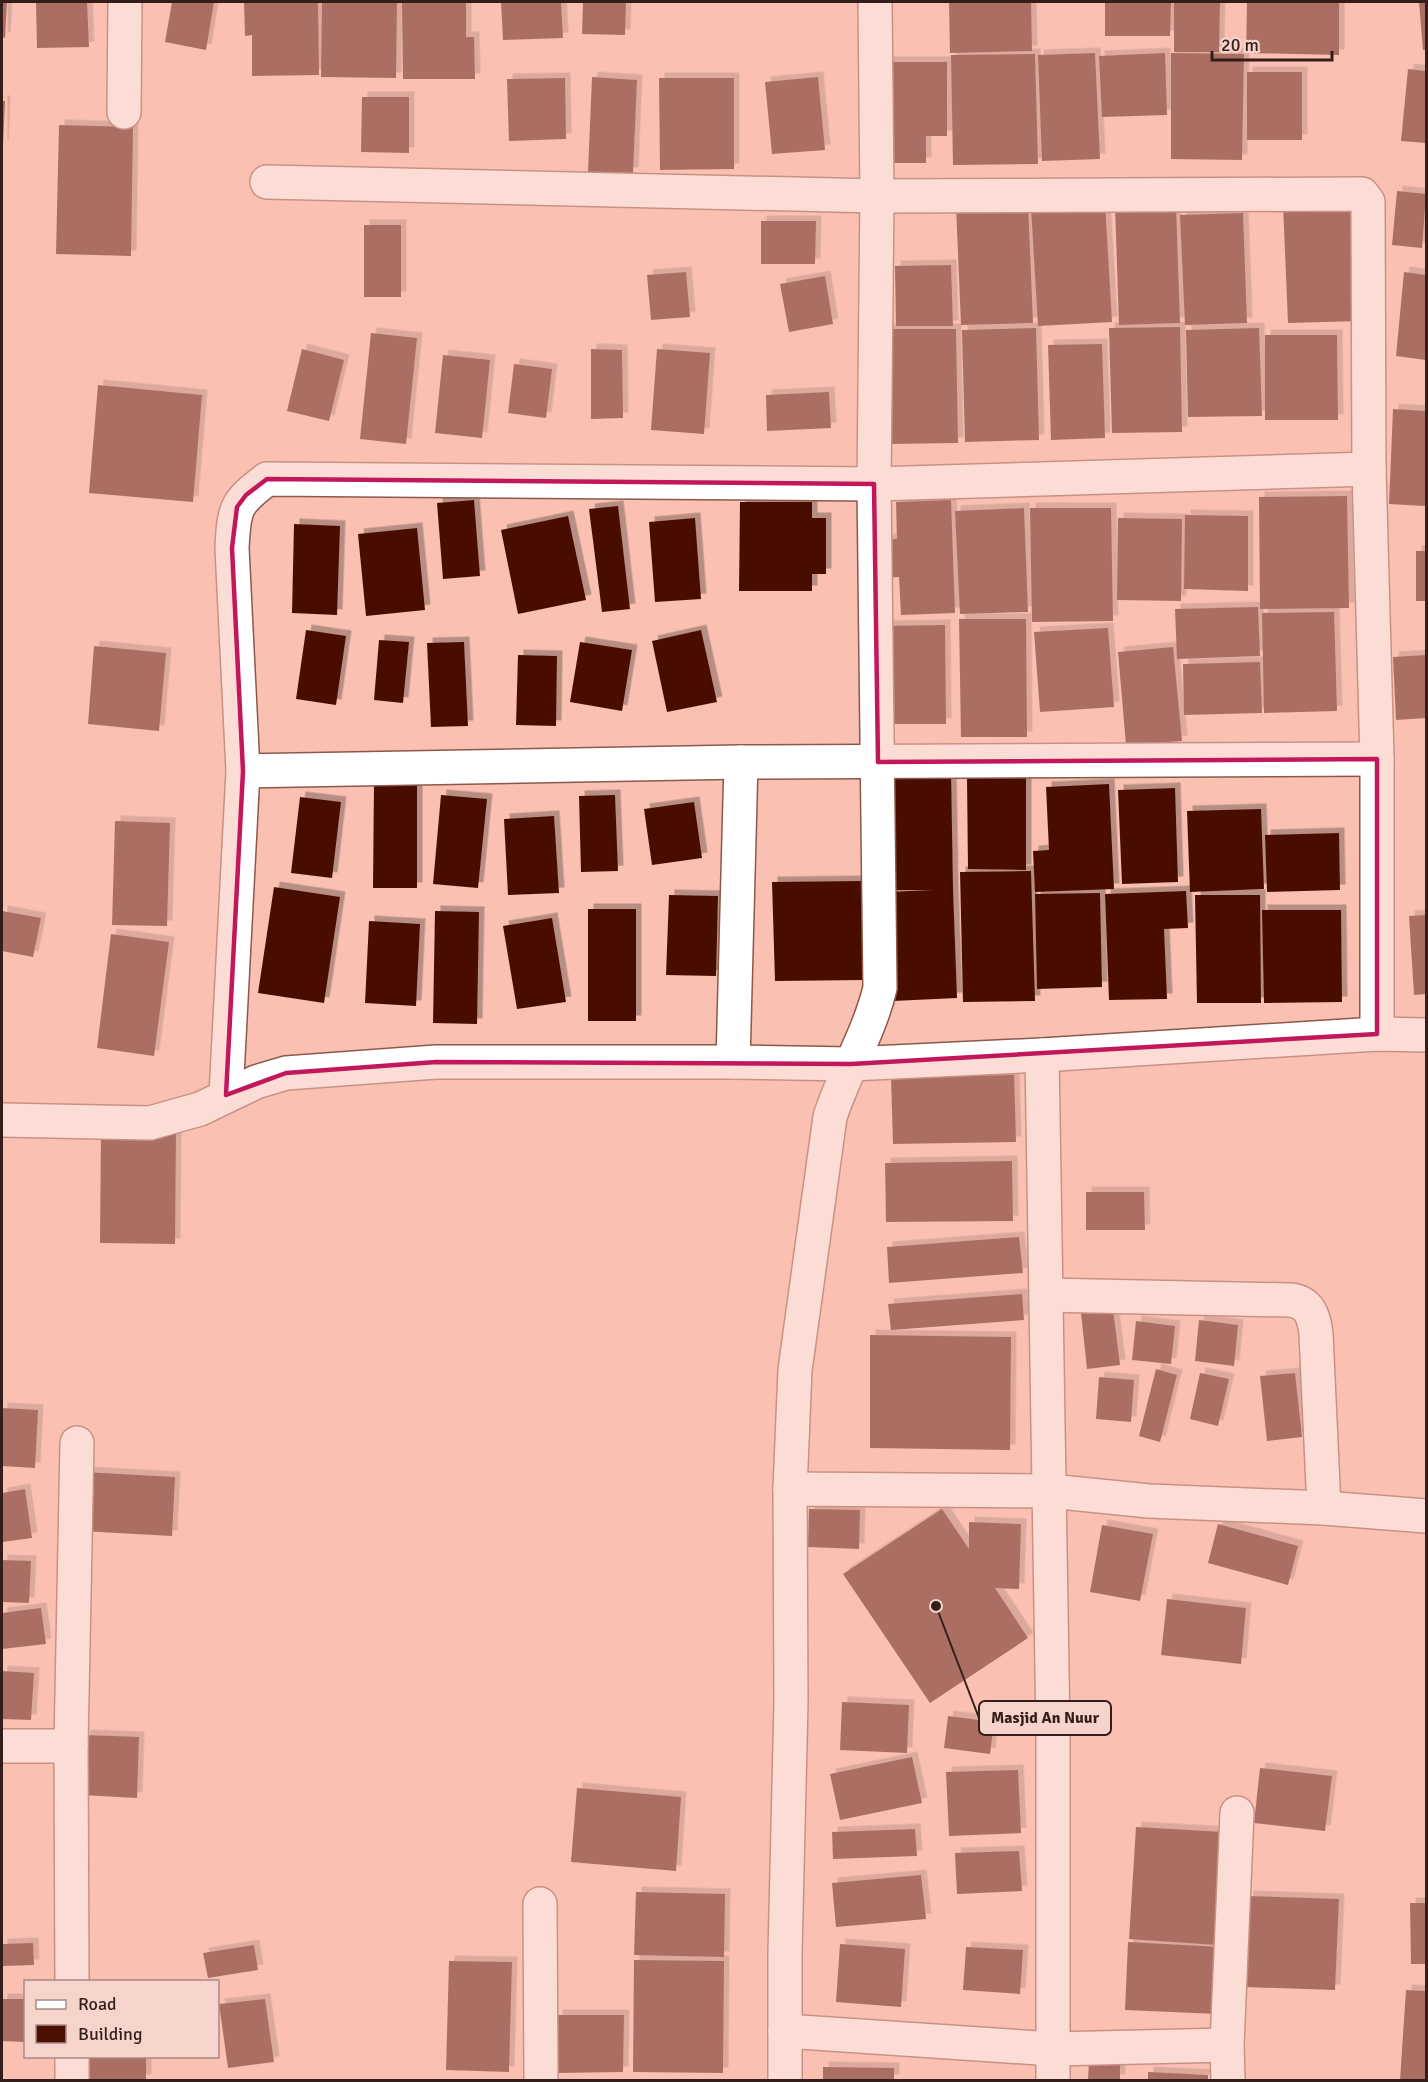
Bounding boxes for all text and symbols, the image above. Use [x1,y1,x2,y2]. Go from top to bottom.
scale bar [1212,24,1332,62]
text: 20 m [1221,34,1259,56]
callout: Masjid An Nuur [979,1701,1111,1735]
text: Masjid An Nuur [991,1708,1100,1728]
legend [24,1980,219,2058]
text: Road [78,1993,117,2015]
text: Building [78,2023,142,2045]

